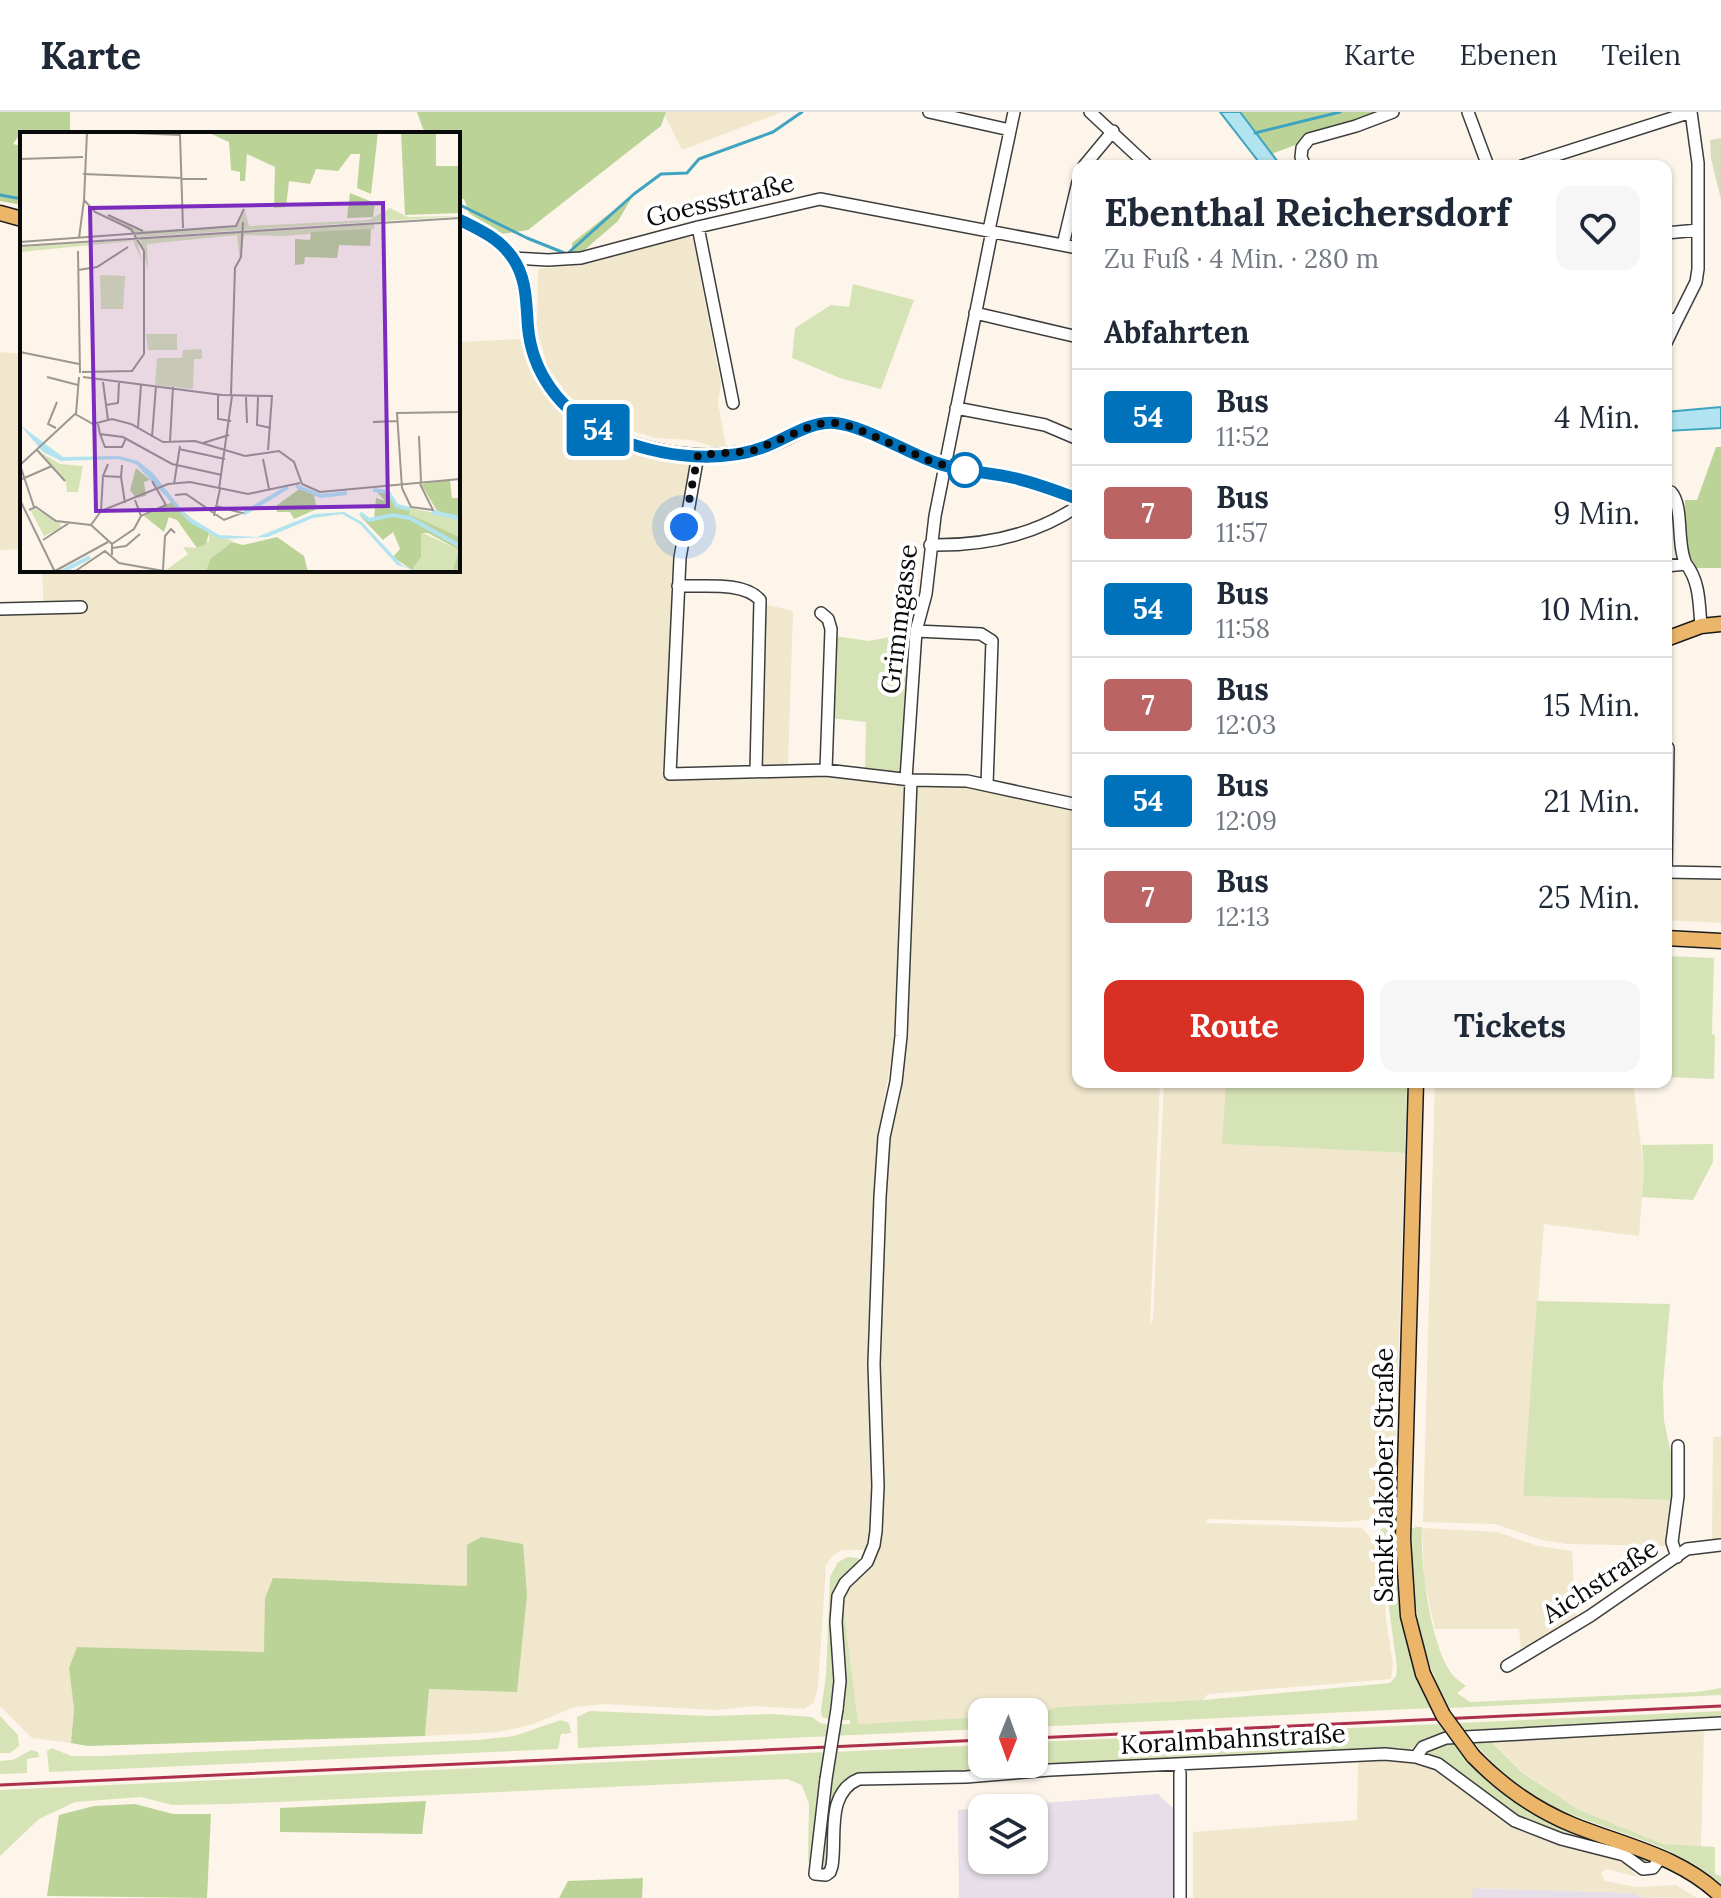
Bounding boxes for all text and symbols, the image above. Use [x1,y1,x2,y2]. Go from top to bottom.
text: Karte [40,31,141,79]
text: Karte [1344,37,1416,73]
text: Ebenen [1460,37,1558,73]
text: Teilen [1602,37,1681,73]
inset map [20,132,460,572]
street label: Goessstraße [642,165,797,234]
button: heart [1556,186,1640,270]
text: Ebenthal Reichersdorf [1104,188,1510,236]
text: Zu Fuß · 4 Min. · 280 m [1104,242,1379,275]
text: Abfahrten [1104,313,1249,351]
text: Bus [1216,382,1269,420]
text: 4 Min. [1554,398,1640,436]
text: 54 [1133,399,1163,435]
line badge: 54 [562,404,634,456]
text: 54 [583,412,613,448]
text: 11:52 [1216,420,1270,453]
unlabelled marker [948,453,982,487]
text: Bus [1216,478,1269,516]
text: 9 Min. [1553,494,1640,532]
text: 7 [1141,495,1155,531]
your location [664,507,704,547]
text: 11:57 [1216,516,1268,549]
street label: Grimmgasse [873,542,924,696]
text: Bus [1216,574,1269,612]
text: 10 Min. [1541,590,1640,628]
text: 54 [1133,591,1163,627]
text: 11:58 [1216,612,1270,645]
text: Bus [1216,670,1269,708]
text: 15 Min. [1543,686,1640,724]
text: 7 [1141,687,1155,723]
text: 12:03 [1216,708,1277,741]
text: Bus [1216,766,1269,804]
text: 21 Min. [1544,782,1640,820]
text: 54 [1133,783,1163,819]
text: 12:09 [1216,804,1277,837]
text: Bus [1216,862,1269,900]
text: 25 Min. [1538,878,1640,916]
text: 7 [1141,879,1155,915]
text: 12:13 [1216,900,1270,933]
button: Route [1104,980,1364,1072]
button: Tickets [1380,980,1640,1072]
street label: Sankt Jakober Straße [1367,1348,1400,1602]
street label: Aichstraße [1535,1531,1664,1631]
north arrow [968,1698,1048,1778]
map controls [968,1698,1048,1874]
street label: Koralmbahnstraße [1119,1716,1347,1761]
button: layers [968,1794,1048,1874]

